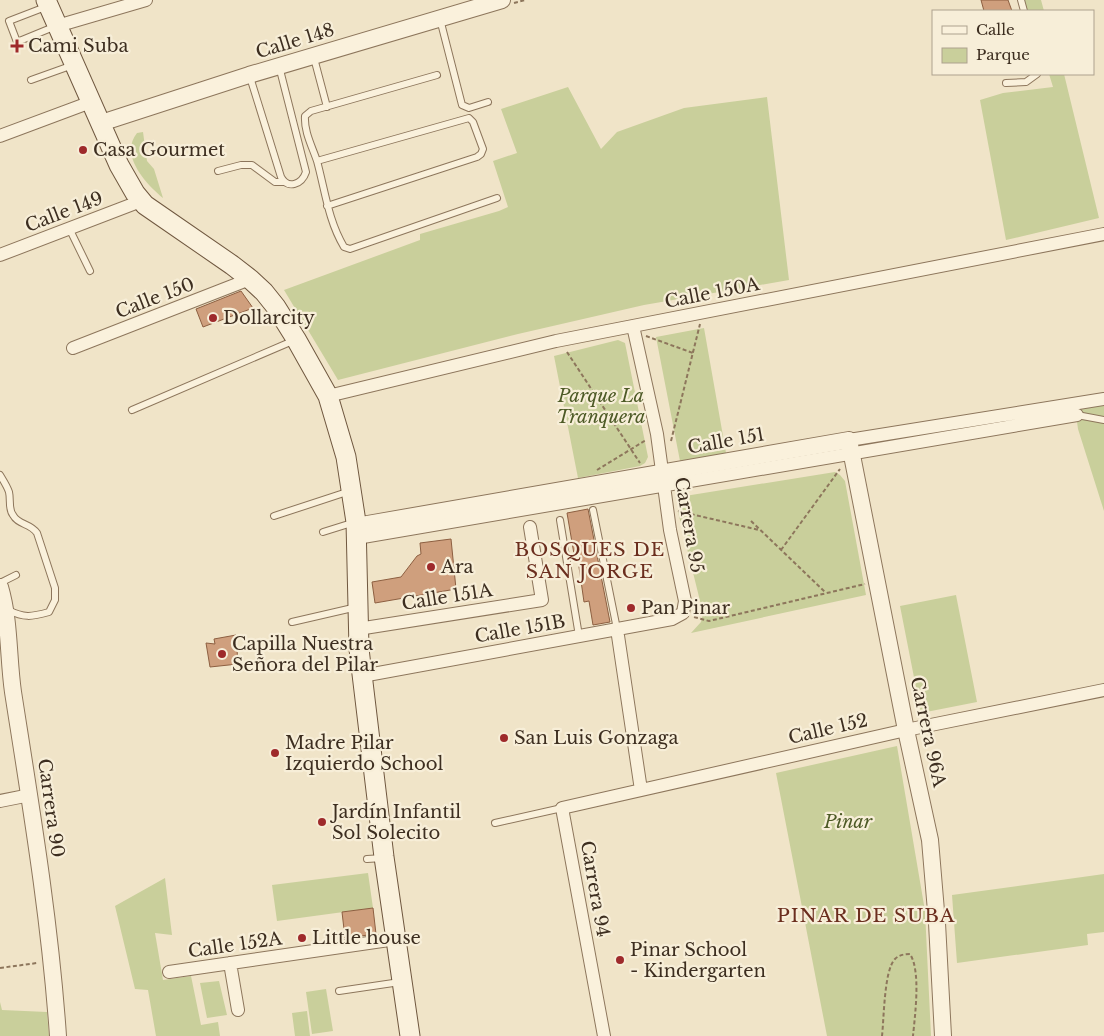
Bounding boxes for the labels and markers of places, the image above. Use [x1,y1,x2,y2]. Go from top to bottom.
place label: Cami Suba [28,35,128,57]
marker: Cami Suba [10,39,24,53]
place label: Casa Gourmet [93,139,225,161]
marker: Casa Gourmet [77,144,89,156]
place label: Dollarcity [223,307,315,329]
marker: Dollarcity [207,312,219,324]
place label: Ara [440,556,473,578]
marker: Ara [425,561,437,573]
place label: Pan Pinar [641,597,731,619]
marker: Pan Pinar [625,602,637,614]
place label: Capilla Nuestra Señora del Pilar [232,633,378,676]
marker: Capilla Nuestra Señora del Pilar [216,648,228,660]
place label: San Luis Gonzaga [514,727,678,749]
place label: Madre Pilar Izquierdo School [285,732,443,775]
marker: San Luis Gonzaga [498,732,510,744]
marker: Madre Pilar Izquierdo School [269,747,281,759]
place label: Jardín Infantil Sol Solecito [330,801,461,844]
marker: Jardín Infantil Sol Solecito [316,816,328,828]
place label: Little house [312,927,421,949]
marker: Little house [296,932,308,944]
place label: Pinar School - Kindergarten [630,939,766,982]
marker: Pinar School - Kindergarten [614,954,626,966]

